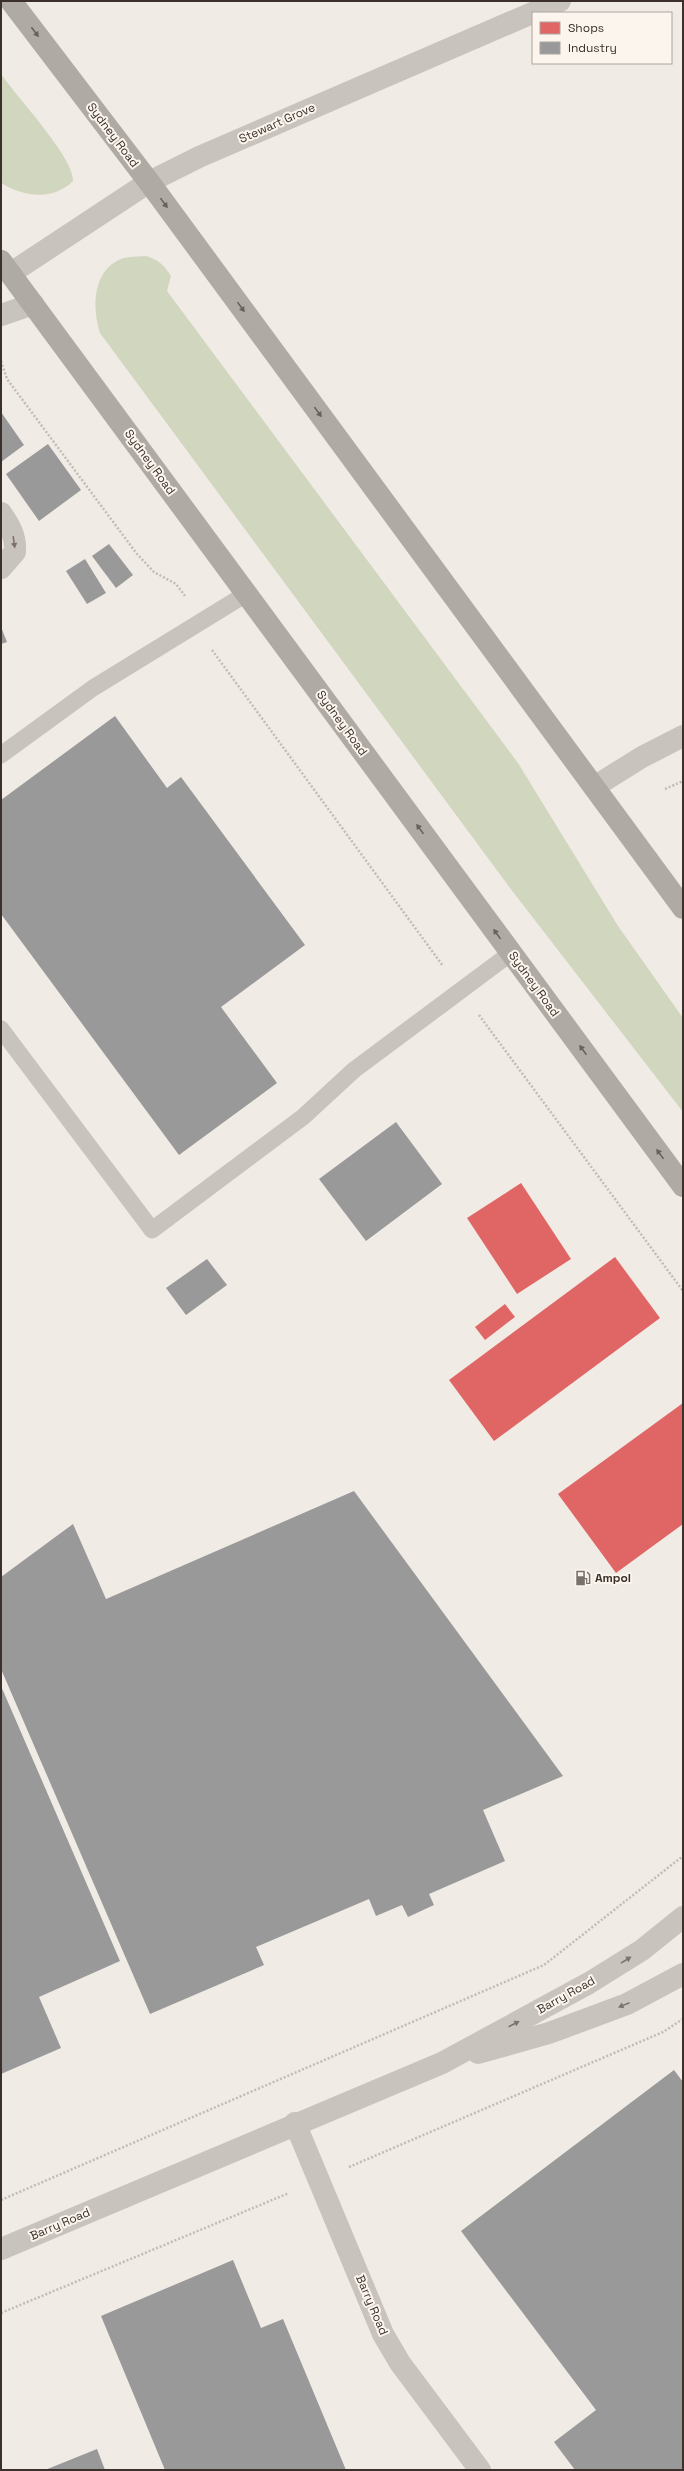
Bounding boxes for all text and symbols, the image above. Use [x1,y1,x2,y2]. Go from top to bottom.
legend [532,12,672,64]
text: Shops [568,20,604,36]
one-way arrow [31,27,39,37]
text: Industry [568,40,617,56]
street label: Stewart Grove [236,99,318,147]
street label: Sydney Road [84,100,142,170]
one-way arrow [160,197,168,208]
one-way arrow [237,302,245,313]
one-way arrow [314,407,322,417]
street label: Sydney Road [121,426,179,498]
one-way arrow [11,535,17,548]
street label: Sydney Road [313,687,371,759]
one-way arrow [416,824,424,835]
one-way arrow [493,928,501,939]
street label: Sydney Road [505,948,563,1020]
one-way arrow [578,1044,587,1055]
one-way arrow [656,1149,664,1160]
fuel station icon: Ampol [574,1569,592,1587]
place label: Ampol [595,1570,631,1586]
one-way arrow [621,1956,632,1963]
street label: Barry Road [534,1973,598,2017]
one-way arrow [617,2003,629,2009]
one-way arrow [508,2021,519,2028]
street label: Barry Road [28,2204,92,2244]
street label: Barry Road [352,2273,392,2337]

